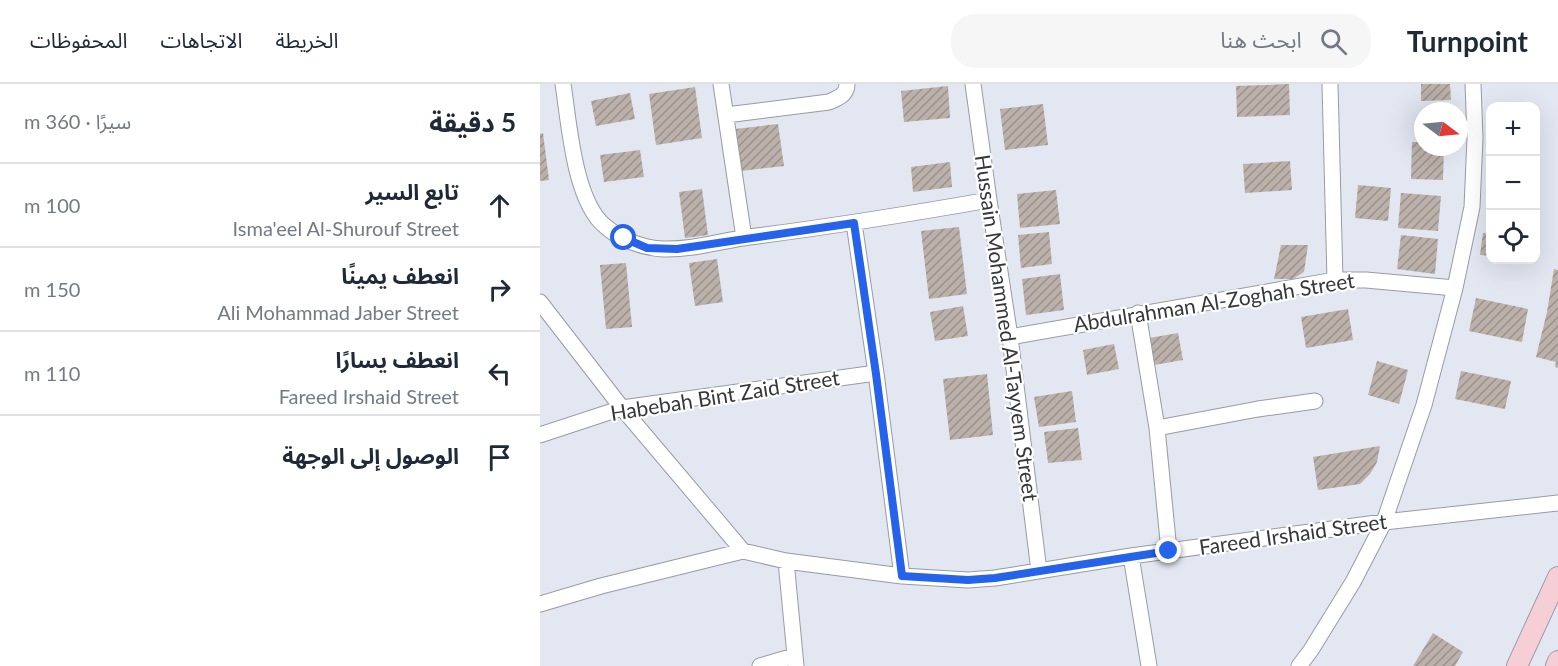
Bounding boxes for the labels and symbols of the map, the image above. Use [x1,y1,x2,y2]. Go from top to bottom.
north arrow [1414,102,1468,156]
street label: Hussain Mohammed Al-Tayyem Street [971,153,1044,503]
route start [610,224,636,250]
street label: Abdulrahman Al-Zoghah Street [1071,267,1357,336]
street label: Habebah Bint Zaid Street [608,364,842,425]
street label: Fareed Irshaid Street [1197,508,1389,559]
route end [1155,537,1181,563]

